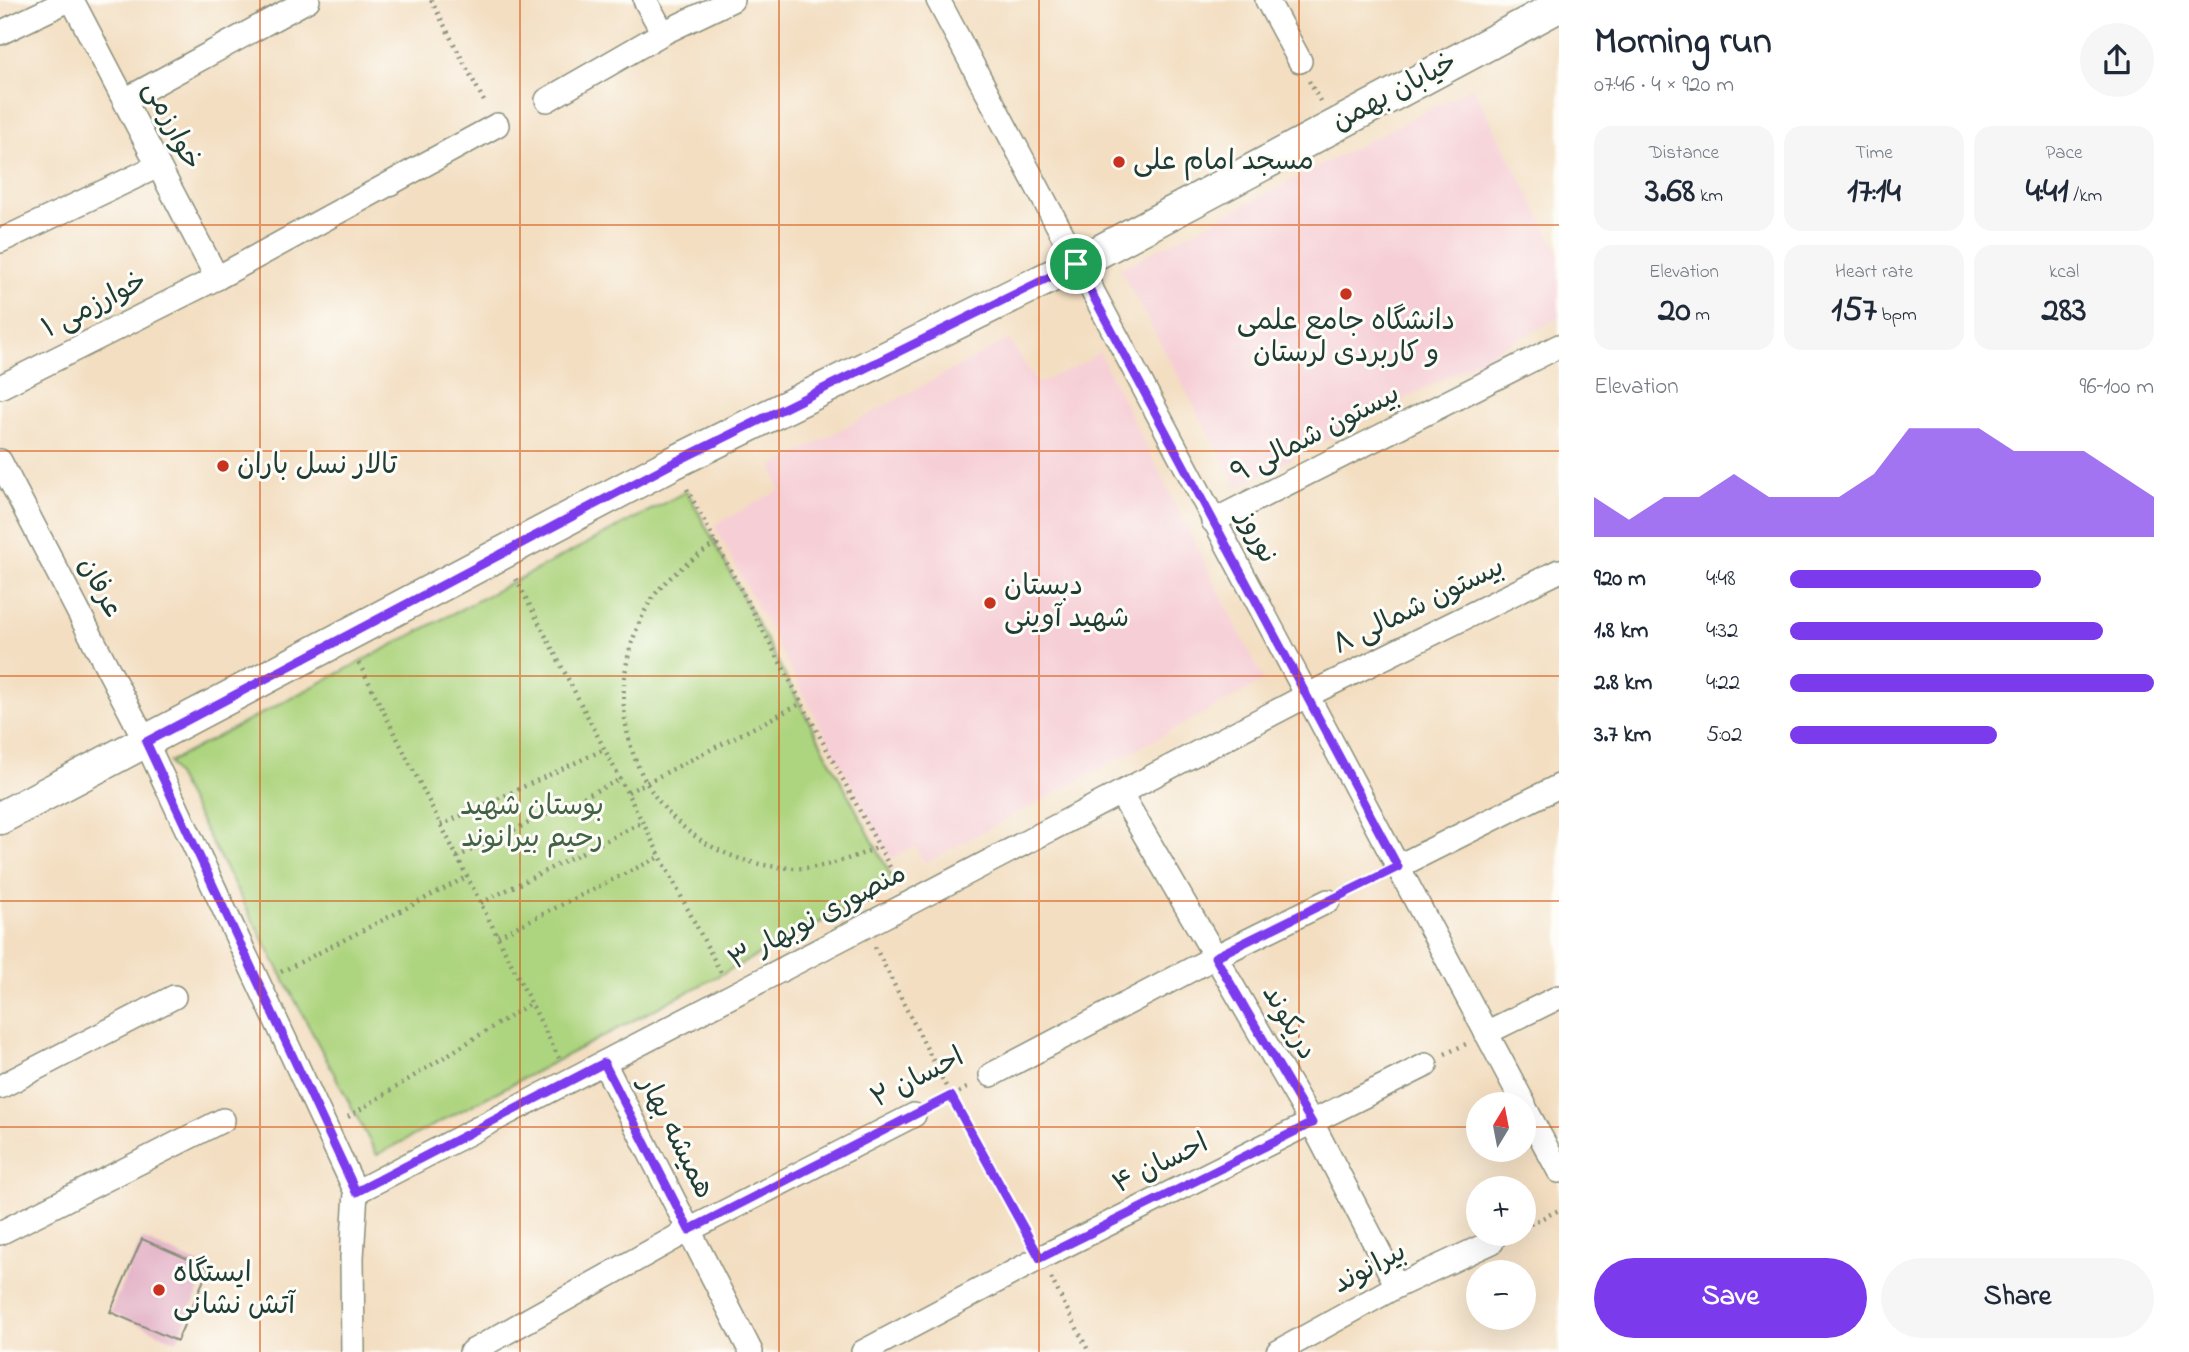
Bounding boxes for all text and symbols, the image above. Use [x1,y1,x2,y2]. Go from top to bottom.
text: Morning run [1594,15,1772,71]
button: share [2080,23,2154,97]
street label: خیابان بهمن [1325,43,1465,143]
text: 07:46 · 4 × 920 m [1594,69,1734,102]
street label: خوارزمی [131,74,211,178]
text: Distance [1649,140,1719,167]
text: Time [1855,140,1893,167]
text: Pace [2045,140,2083,167]
place label: مسجد امام علی [1133,142,1314,183]
marker: مسجد امام علی [1111,154,1127,170]
text: 3.68 [1645,167,1695,218]
text: 17:14 [1847,167,1901,218]
text: 4:41 [2026,167,2069,218]
text: km [1695,183,1723,210]
text: /km [2069,183,2102,210]
pin [1046,234,1106,294]
icon: arrive [1057,245,1095,283]
text: Elevation [1649,259,1719,286]
text: Heart rate [1835,259,1913,286]
text: kcal [2049,259,2079,286]
street label: خوارزمی ۱ [35,262,155,350]
marker: دانشگاه جامع علمی و کاربردی لرستان [1338,286,1354,302]
text: 20 [1658,286,1691,337]
text: 157 [1831,286,1877,337]
text: 283 [2042,286,2086,337]
place label: دانشگاه جامع علمی و کاربردی لرستان [1237,302,1455,375]
text: m [1691,302,1710,329]
text: bpm [1877,302,1917,329]
text: Elevation [1594,371,1679,404]
text: 96–100 m [2080,371,2154,404]
street label: بیستون شمالی ۹ [1224,375,1408,495]
place label: تالار نسل باران [237,446,398,487]
marker: تالار نسل باران [215,458,231,474]
street label: نوروز [1224,502,1287,573]
street label: بیستون شمالی ۸ [1326,548,1512,666]
street label: عرفان [66,550,132,626]
text: 920 m [1594,563,1646,596]
text: 4:48 [1706,563,1736,596]
place label: دبستان شهید آوینی [1004,567,1129,640]
marker: دبستان شهید آوینی [982,595,998,611]
text: 1.8 km [1594,615,1648,648]
text: 4:32 [1706,615,1738,648]
text: 2.8 km [1594,667,1652,700]
text: 4:22 [1706,667,1740,700]
text: 3.7 km [1594,719,1651,752]
text: 5:02 [1706,719,1742,752]
park label: بوستان شهید رحیم بیرانوند [460,787,604,860]
street label: منصوری نوبهار ۳ [722,854,914,982]
street label: دریکوند [1250,978,1326,1068]
street label: احسان ۲ [864,1038,972,1120]
street label: همیشه بهار [626,1068,723,1206]
north arrow [1466,1092,1536,1162]
map controls [1466,1092,1536,1330]
street label: احسان ۴ [1106,1124,1216,1206]
button: + [1466,1176,1536,1246]
street label: بیرانوند [1326,1232,1414,1306]
place label: ایستگاه آتش نشانی [173,1254,296,1327]
button: Save [1594,1258,1867,1338]
button: Share [1881,1258,2154,1338]
button: − [1466,1260,1536,1330]
marker: ایستگاه آتش نشانی [151,1282,167,1298]

